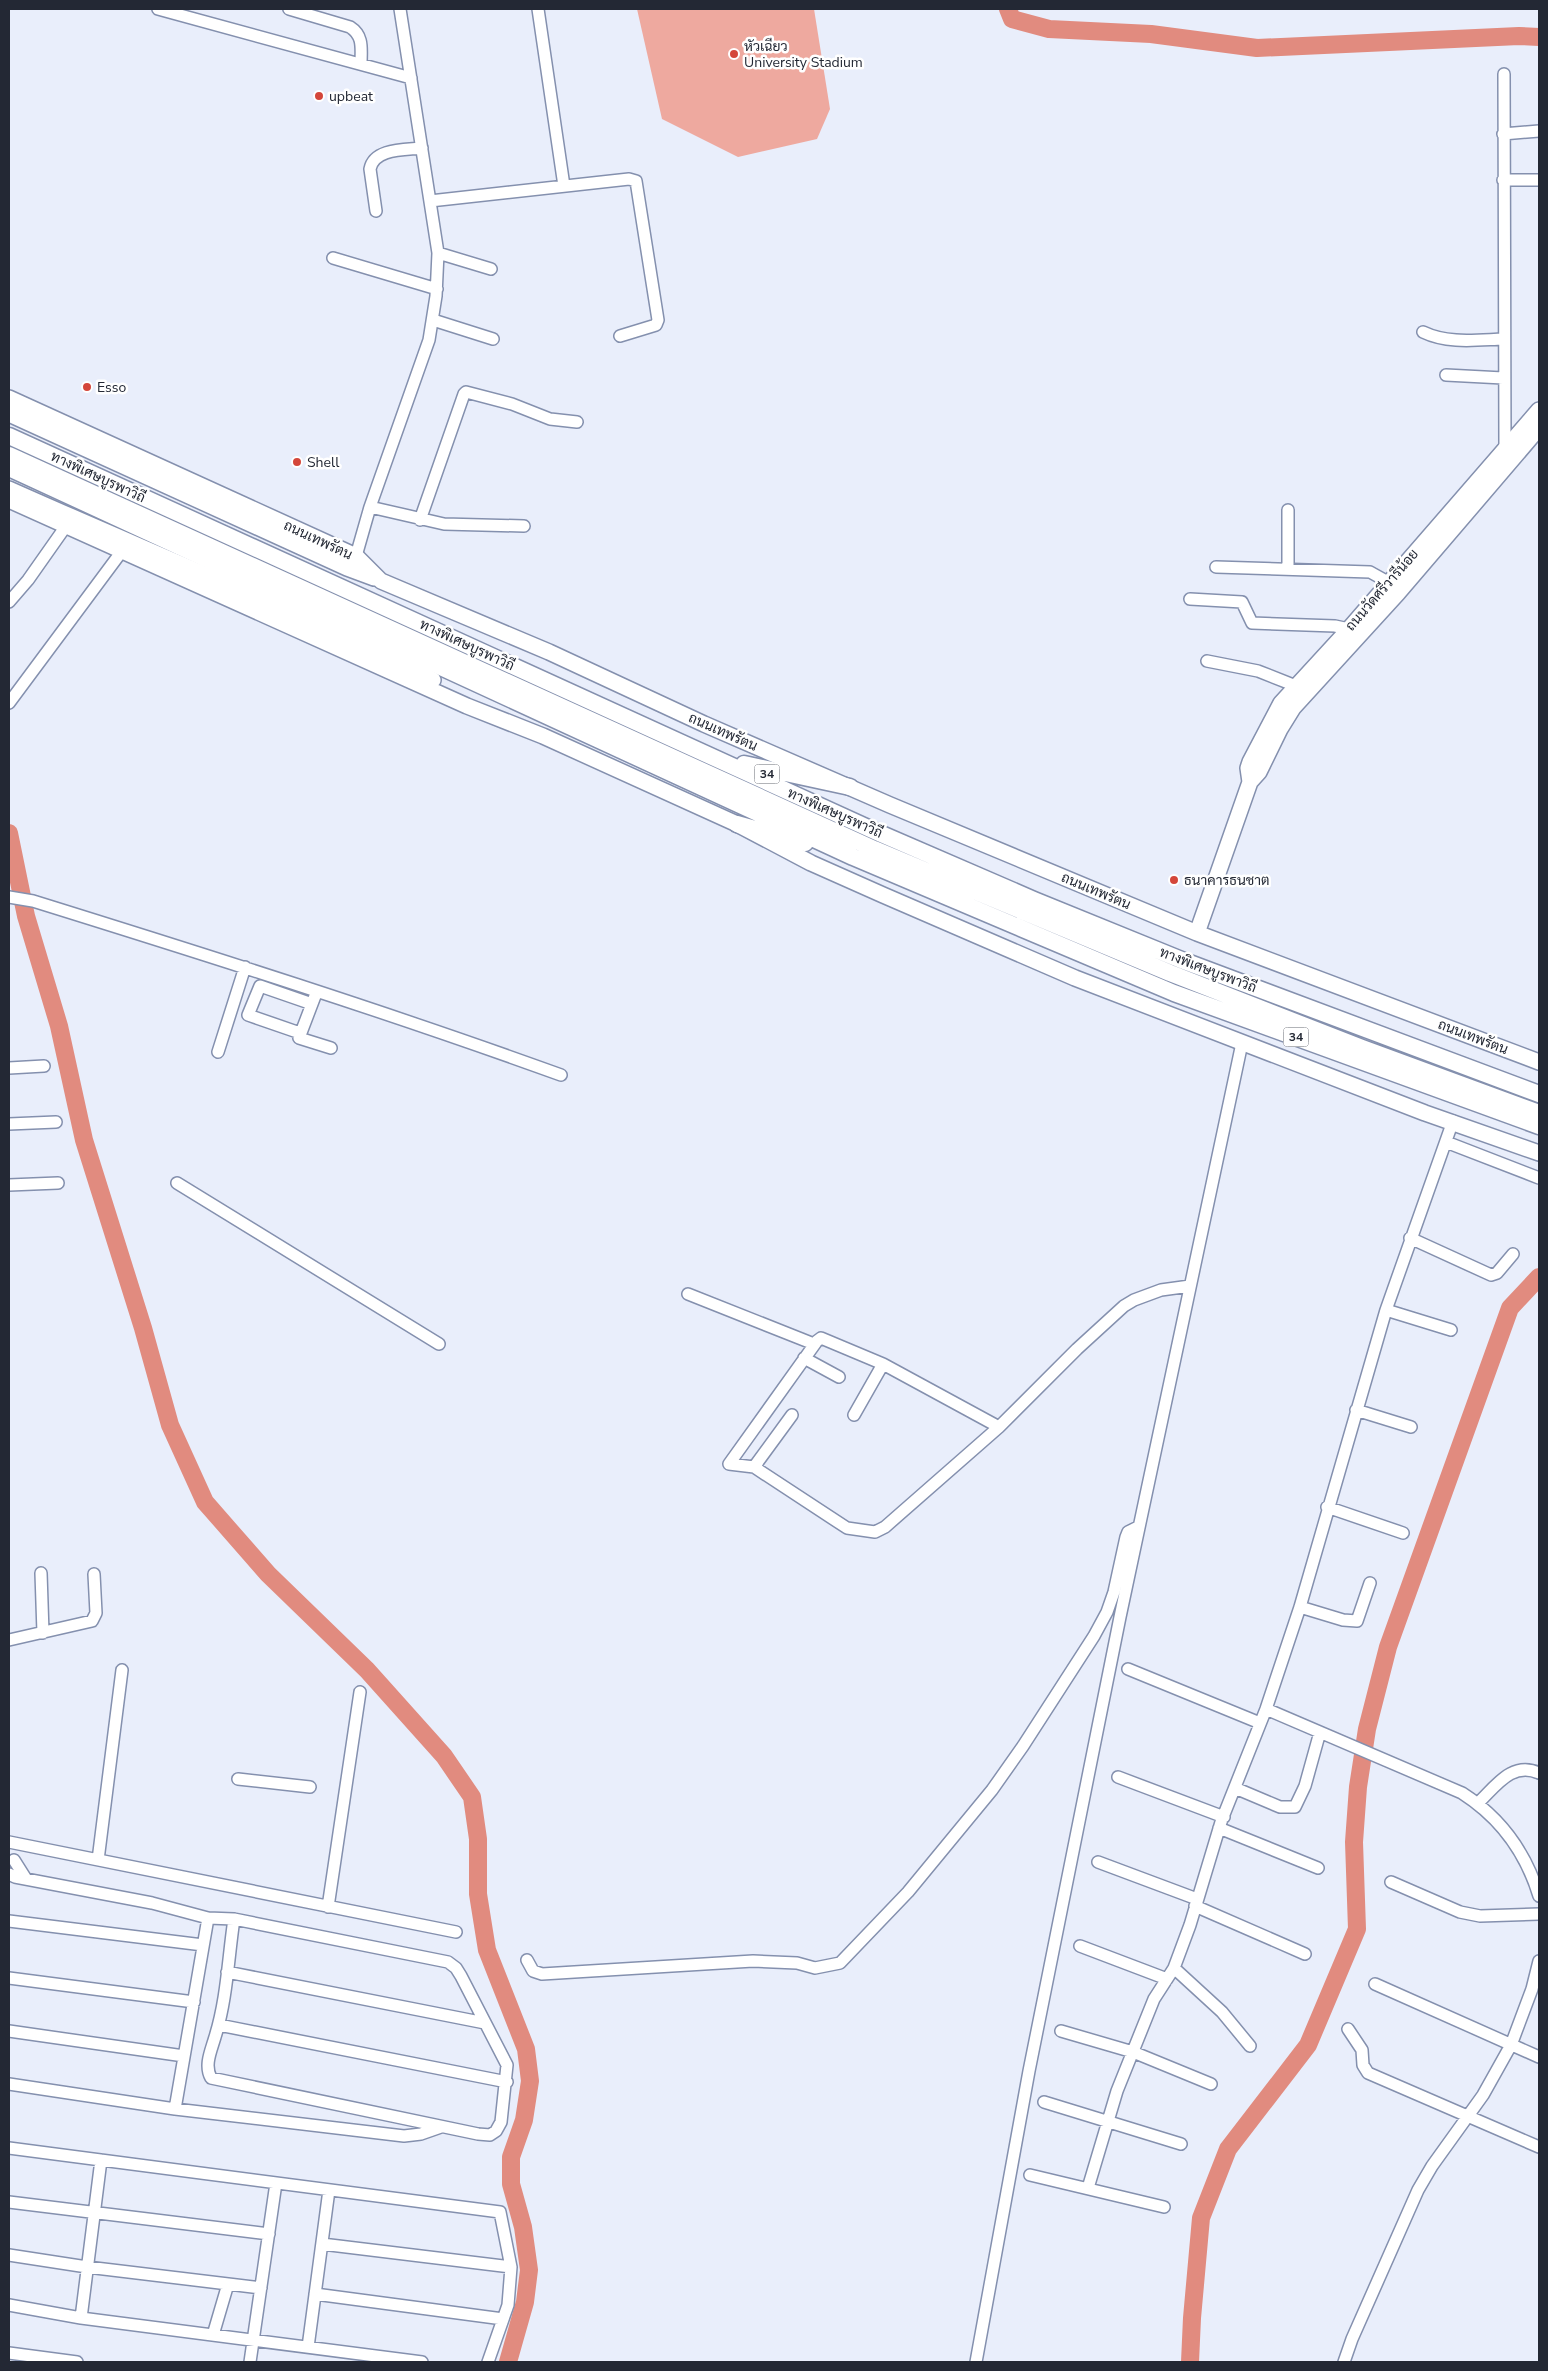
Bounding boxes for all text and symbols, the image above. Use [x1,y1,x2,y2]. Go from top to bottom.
place label: หัวเฉียว University Stadium [744,37,863,72]
marker: หัวเฉียว University Stadium [728,48,740,60]
place label: upbeat [329,87,373,106]
marker: upbeat [313,90,325,102]
place label: Esso [97,378,127,397]
marker: Esso [81,381,93,393]
street label: ทางพิเศษบูรพาวิถี [47,447,149,507]
place label: Shell [307,453,340,472]
marker: Shell [291,456,303,468]
street label: ถนนเทพรัตน [281,516,356,564]
street label: ถนนวัดศรีวารีน้อย [1341,545,1423,635]
street label: ทางพิเศษบูรพาวิถี [416,615,518,675]
street label: ถนนเทพรัตน [685,708,761,756]
road number: 34 [754,764,780,784]
street label: ทางพิเศษบูรพาวิถี [784,783,886,843]
street label: ถนนเทพรัตน [1058,868,1134,914]
place label: ธนาคารธนชาต [1184,871,1270,890]
marker: ธนาคารธนชาต [1168,874,1180,886]
street label: ทางพิเศษบูรพาวิถี [1157,943,1259,997]
street label: ถนนเทพรัตน [1435,1015,1511,1059]
road number: 34 [1284,1028,1308,1046]

